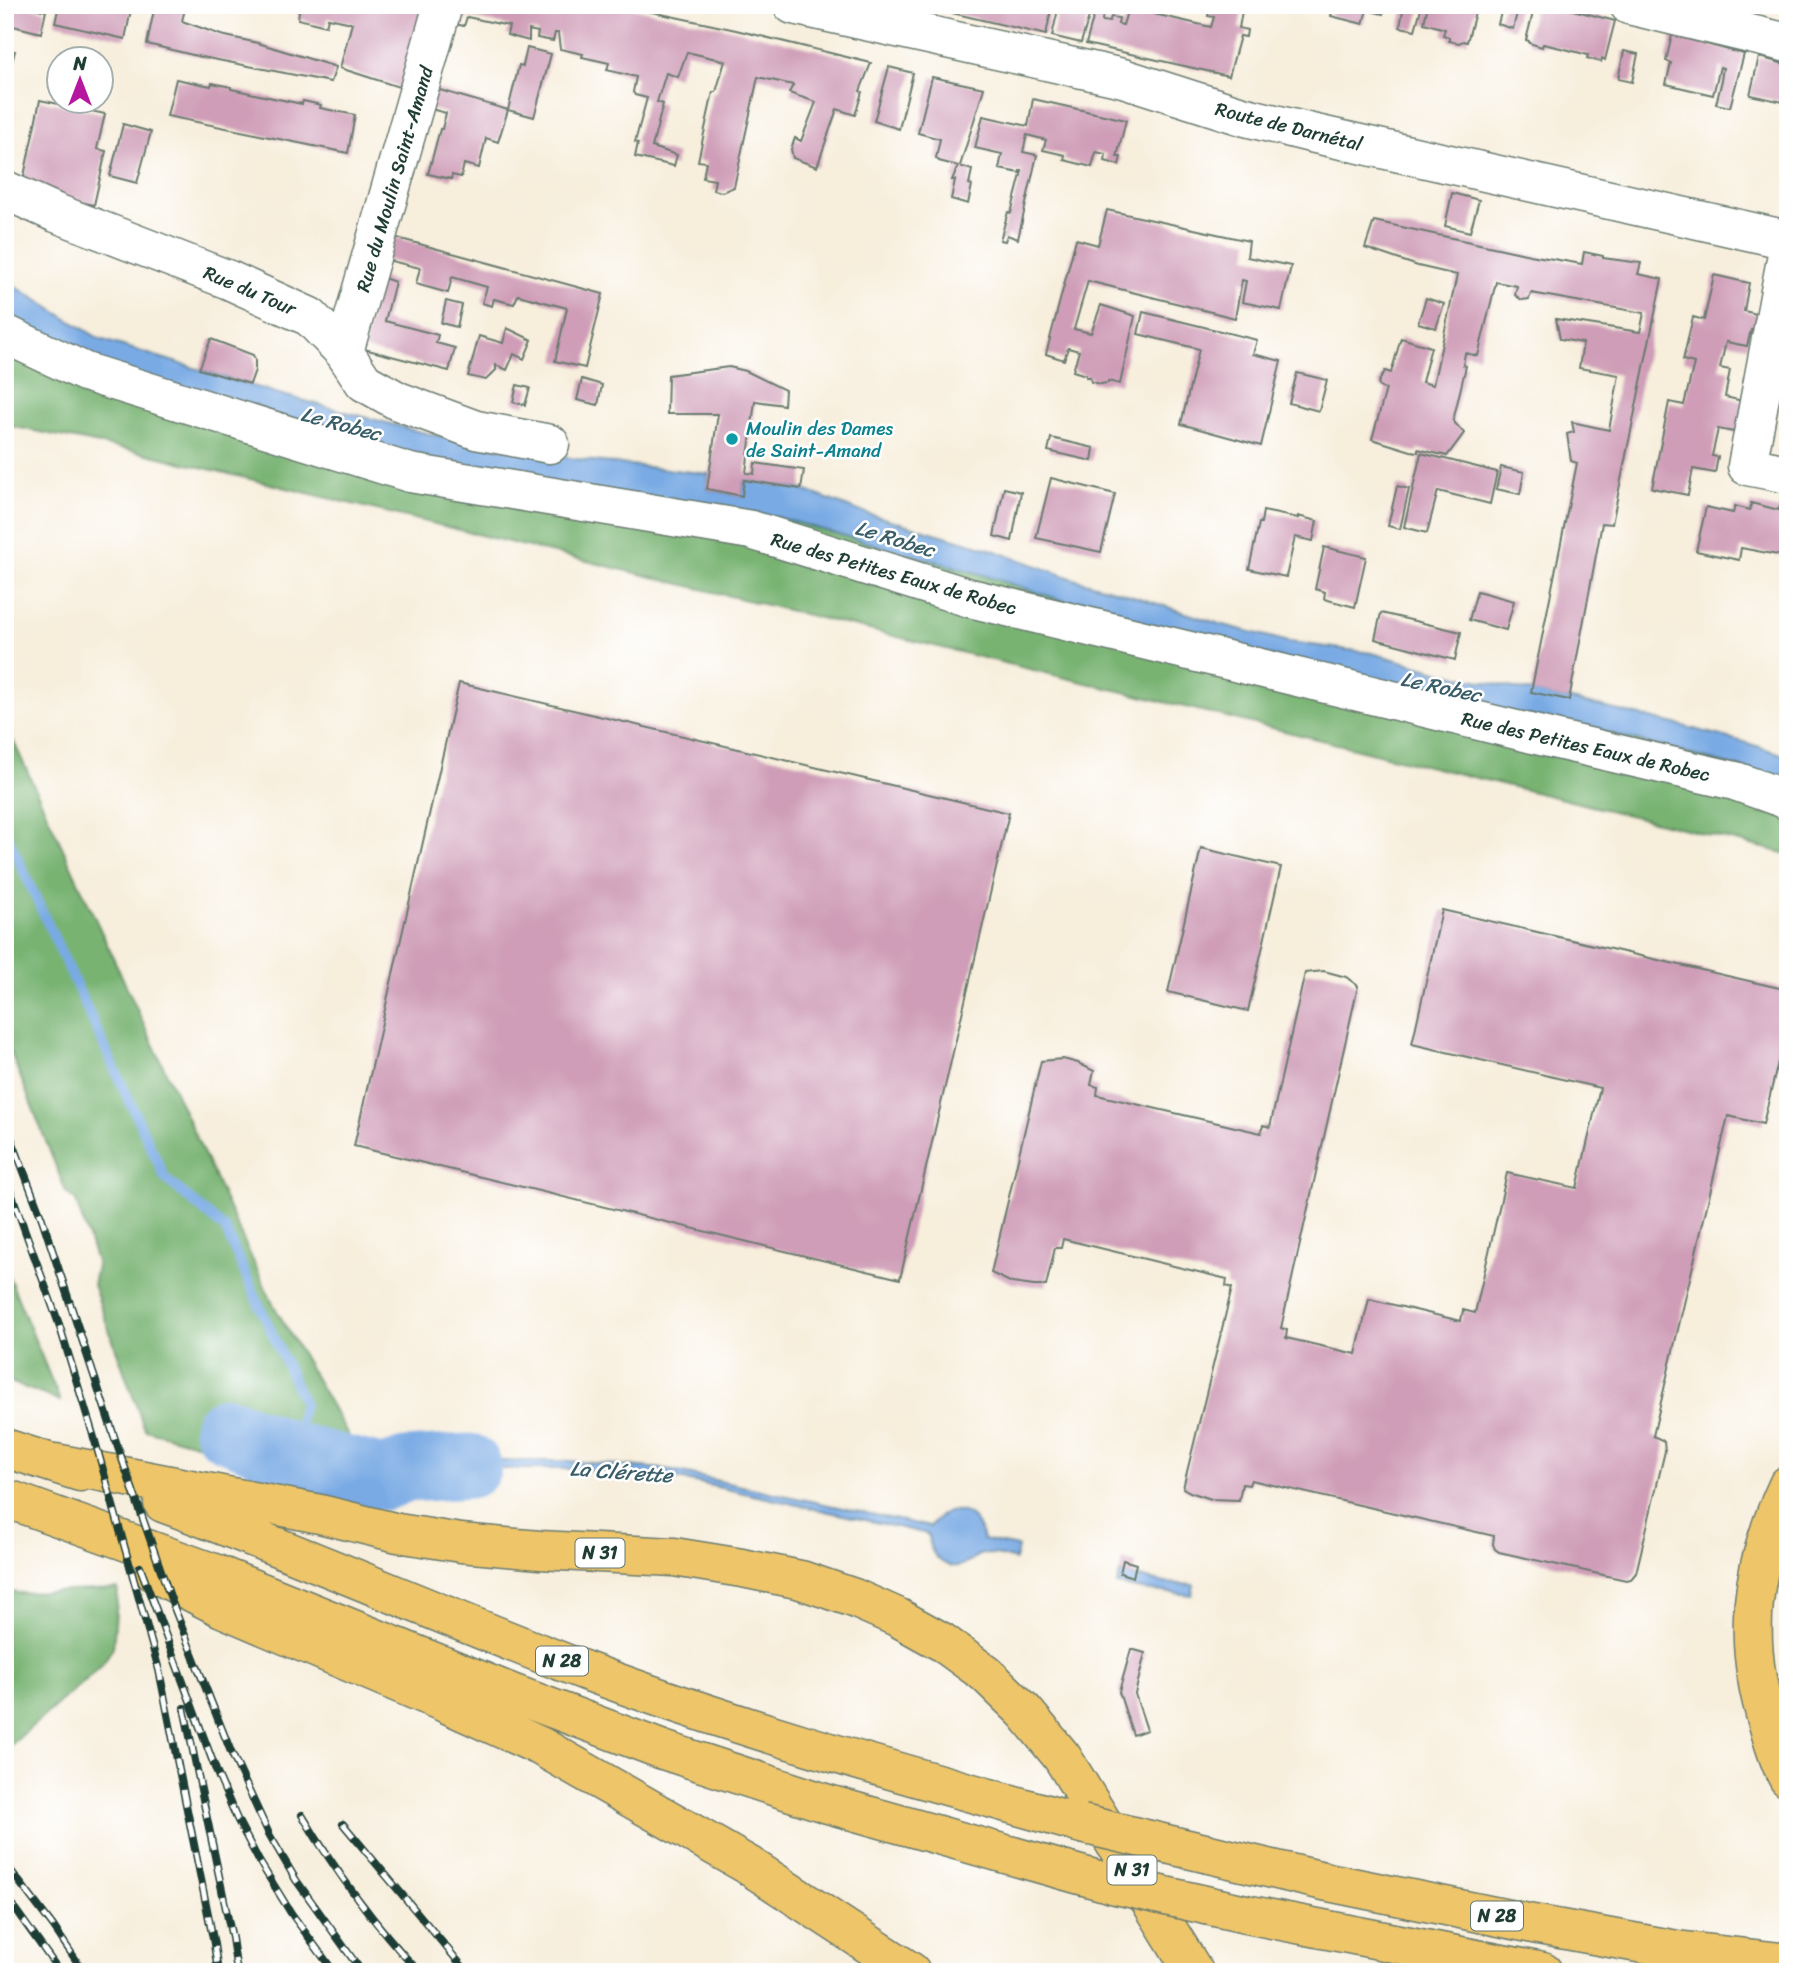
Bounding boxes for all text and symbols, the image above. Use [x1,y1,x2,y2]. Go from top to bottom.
north arrow [46,46,116,116]
text: N [72,47,87,80]
street label: Rue du Moulin Saint-Amand [346,61,443,296]
street label: Route de Darnétal [1212,92,1366,161]
street label: Rue du Tour [198,256,302,325]
water label: Le Robec [297,395,387,453]
place label: Moulin des Dames de Saint-Amand [746,412,893,467]
marker: Moulin des Dames de Saint-Amand [724,431,740,447]
water label: Le Robec [850,509,941,570]
street label: Rue des Petites Eaux de Robec [767,523,1021,625]
water label: Le Robec [1397,660,1486,714]
street label: Rue des Petites Eaux de Robec [1458,702,1714,791]
water label: La Clérette [569,1449,675,1495]
road number: N 31 [576,1538,624,1568]
road number: N 28 [536,1646,588,1676]
road number: N 31 [1108,1856,1156,1884]
road number: N 28 [1471,1902,1523,1930]

